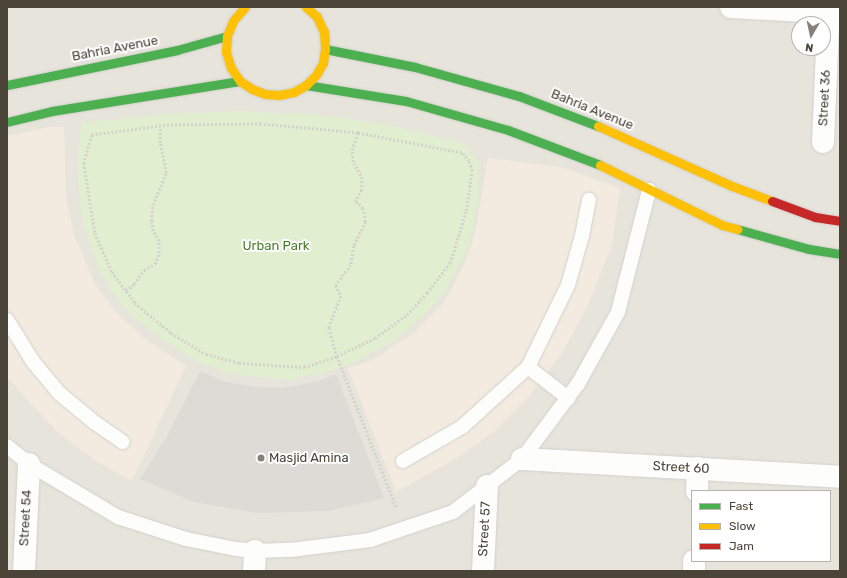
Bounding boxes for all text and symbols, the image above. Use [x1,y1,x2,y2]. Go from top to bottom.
north arrow [791,16,831,56]
street label: Bahria Avenue [70,33,160,65]
text: N [804,40,814,54]
street label: Street 36 [816,69,834,127]
street label: Bahria Avenue [548,86,636,134]
park label: Urban Park [242,238,310,254]
place label: Masjid Amina [269,450,349,466]
marker: Masjid Amina [256,453,266,463]
street label: Street 60 [652,459,710,477]
street label: Street 54 [17,489,35,547]
legend [691,490,831,562]
text: Fast [729,499,753,513]
street label: Street 57 [476,501,494,557]
text: Slow [729,519,756,533]
text: Jam [729,539,754,553]

